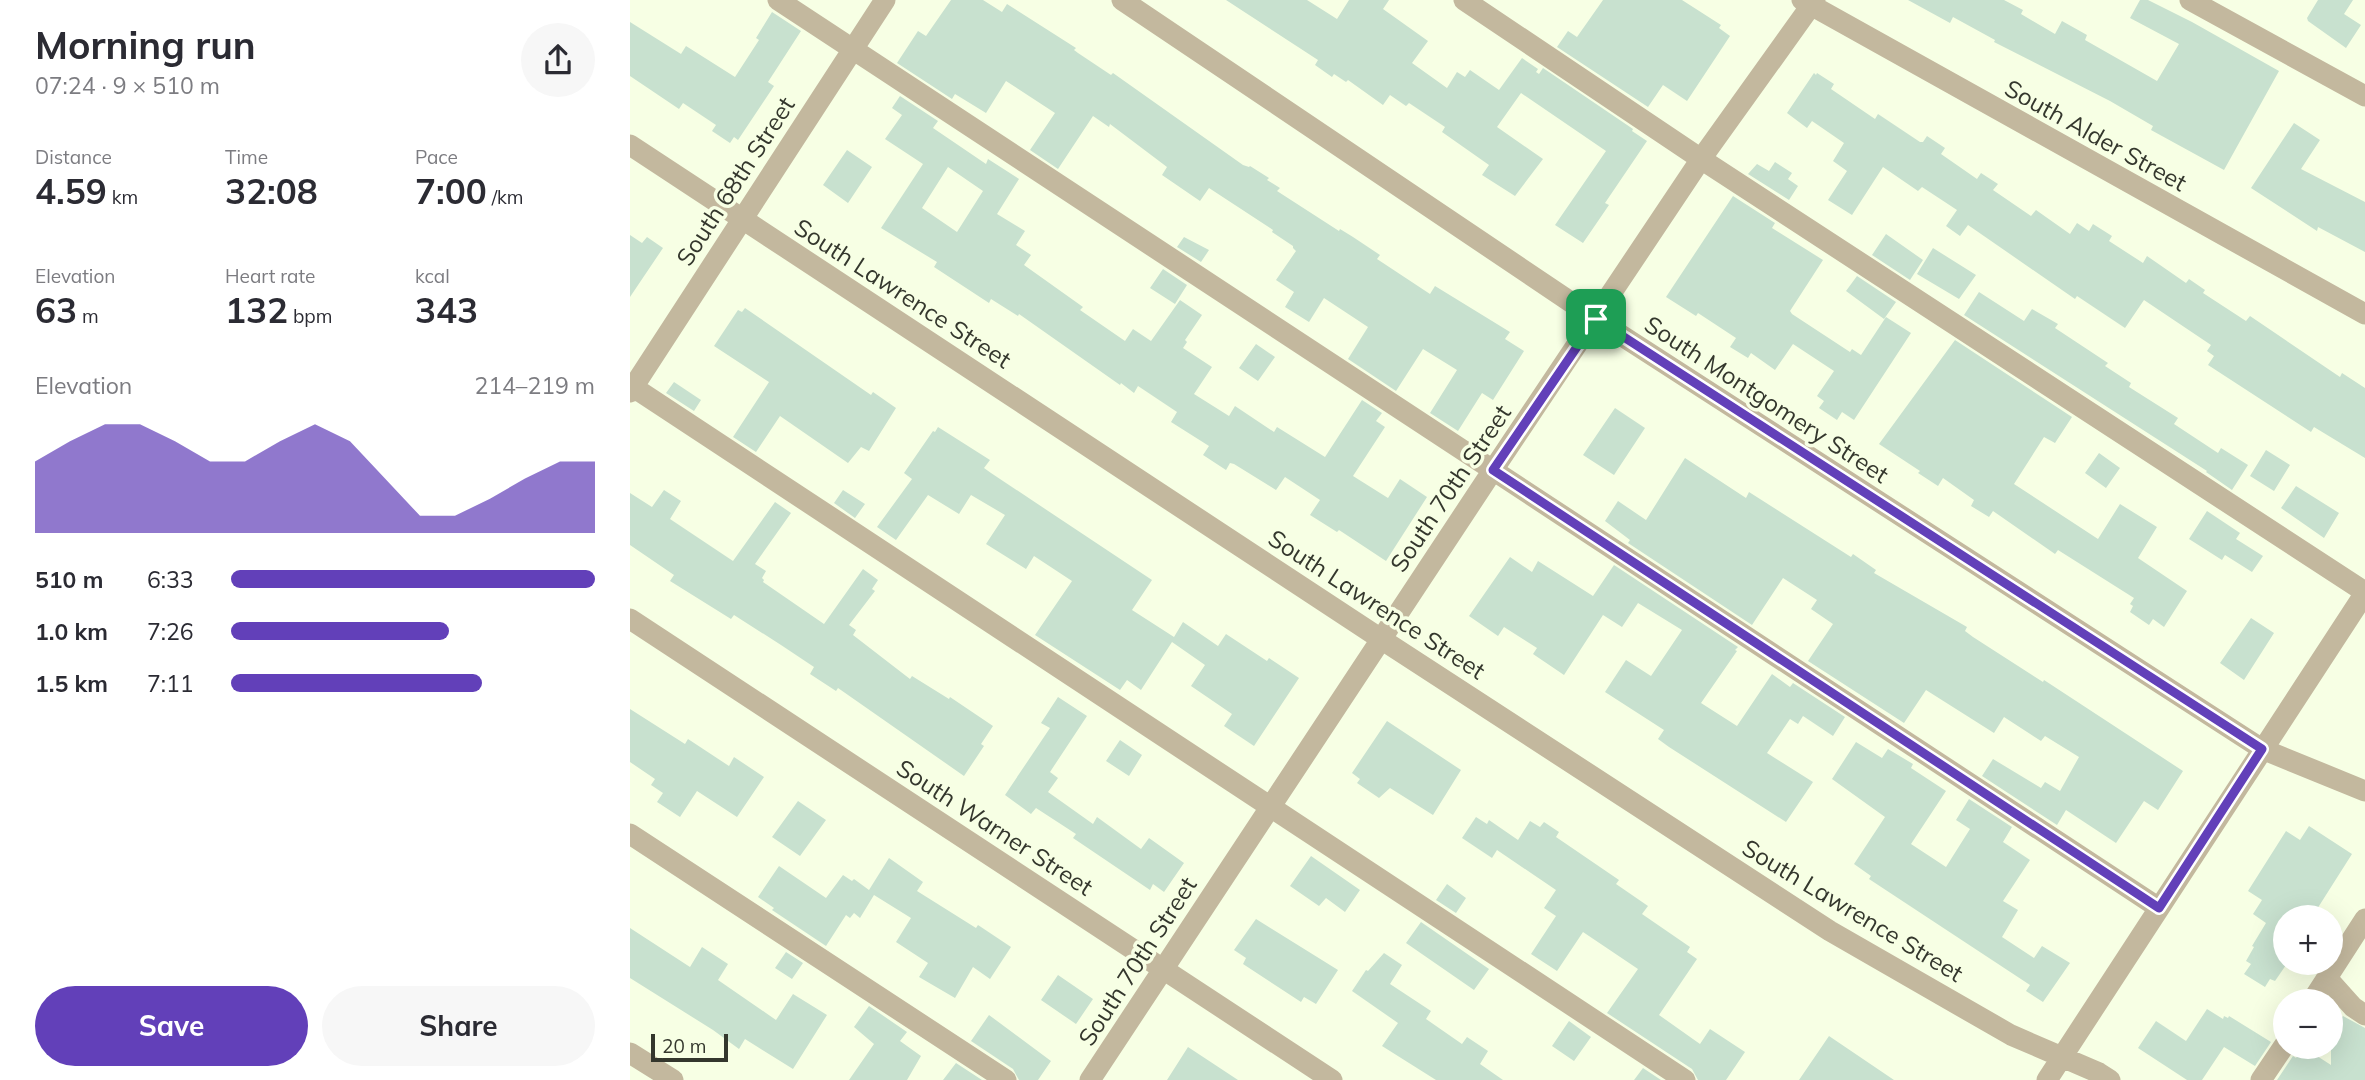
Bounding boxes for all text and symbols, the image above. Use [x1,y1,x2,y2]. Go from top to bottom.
text: Morning run [35,21,256,69]
button: share [521,23,595,97]
text: 07:24 · 9 × 510 m [35,71,220,100]
street label: South Alder Street [2000,73,2192,197]
street label: South 68th Street [669,91,801,271]
text: Distance [35,145,112,169]
text: Time [225,145,268,169]
text: Pace [415,145,458,169]
text: 4.59 [35,169,107,213]
text: 32:08 [225,169,318,213]
text: 7:00 [415,169,487,213]
text: km [107,185,138,209]
text: /km [487,185,524,209]
street label: South Lawrence Street [789,212,1017,374]
text: Elevation [35,264,115,288]
text: Heart rate [225,264,315,288]
text: kcal [415,264,450,288]
text: 63 [35,288,77,332]
text: 132 [225,288,288,332]
text: 343 [415,288,478,332]
pin [1566,289,1626,349]
icon: arrive [1577,300,1615,338]
text: m [77,304,99,328]
text: bpm [288,304,332,328]
street label: South Montgomery Street [1639,309,1895,489]
text: Elevation [35,371,132,400]
text: 214–219 m [474,371,595,400]
street label: South 70th Street [1383,399,1517,577]
street label: South Lawrence Street [1263,523,1491,685]
text: 510 m [35,565,103,594]
text: 6:33 [147,565,194,594]
text: 1.0 km [35,617,108,646]
text: 7:26 [147,617,194,646]
text: 1.5 km [35,669,108,698]
text: 7:11 [147,669,194,698]
street label: South Warner Street [891,752,1099,902]
street label: South Lawrence Street [1737,832,1969,988]
street label: South 70th Street [1071,871,1203,1051]
map controls [2273,905,2343,1059]
button: + [2273,905,2343,975]
button: Save [35,986,308,1066]
button: Share [322,986,595,1066]
button: − [2273,989,2343,1059]
scale bar [651,1031,728,1063]
text: 20 m [662,1034,706,1058]

